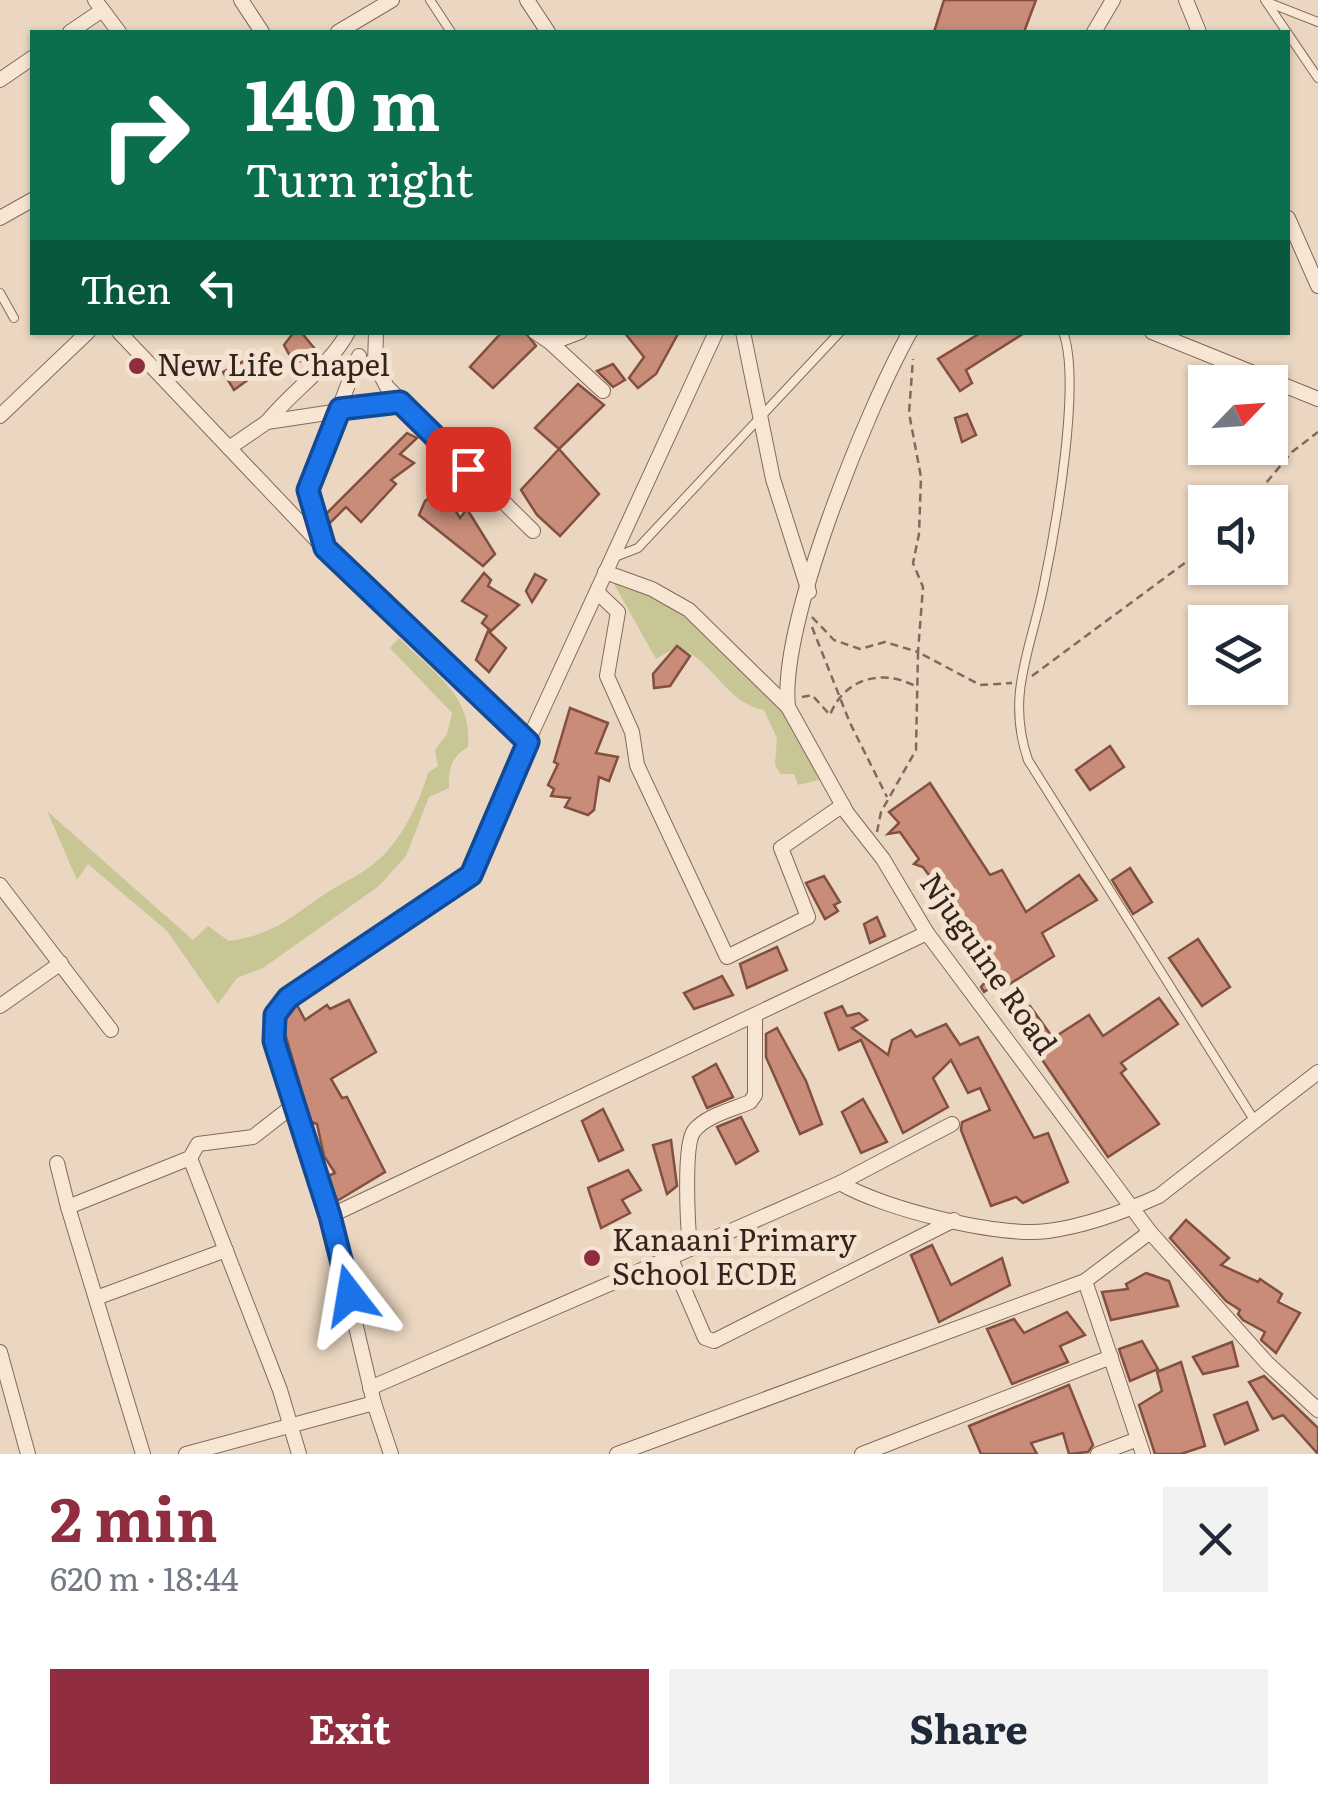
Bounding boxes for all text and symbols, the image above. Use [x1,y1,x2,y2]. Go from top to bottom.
text: 140 m [245,49,440,153]
icon: right [80,70,210,200]
text: Turn right [245,144,473,211]
text: Then [80,259,171,316]
icon: left [191,260,246,315]
place label: New Life Chapel [157,341,390,385]
marker: New Life Chapel [126,355,148,377]
north arrow [1188,365,1288,465]
map controls [1188,365,1288,705]
pin [426,427,511,512]
icon: arrive [441,442,496,497]
button: sound [1188,485,1288,585]
button: layers [1188,605,1288,705]
street label: Njuguine Road [911,863,1069,1062]
place label: Kanaani Primary School ECDE [612,1216,857,1294]
position arrow [298,1243,402,1347]
marker: Kanaani Primary School ECDE [581,1247,603,1269]
text: 2 min [50,1471,218,1560]
button: close [1163,1487,1268,1592]
text: 620 m · 18:44 [50,1553,239,1601]
button: Exit [50,1669,649,1784]
button: Share [669,1669,1268,1784]

